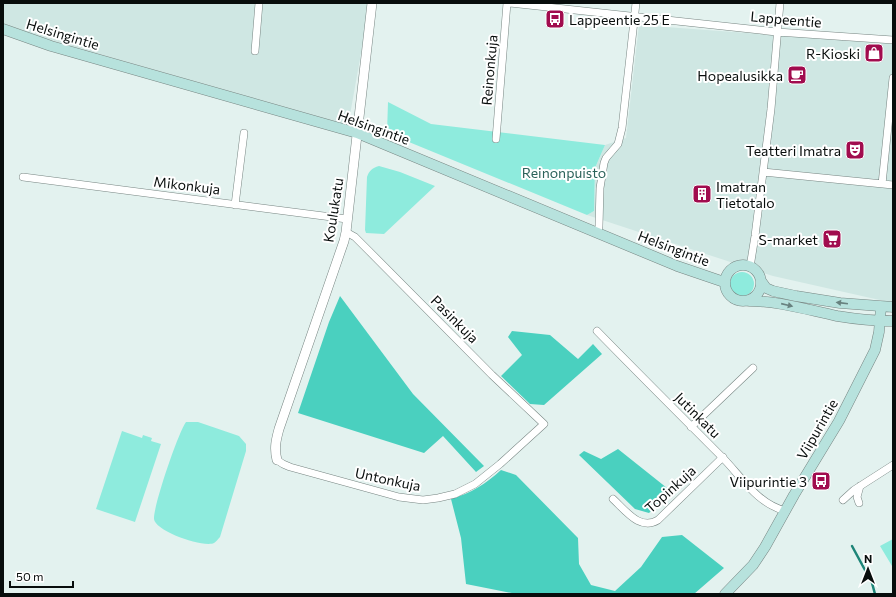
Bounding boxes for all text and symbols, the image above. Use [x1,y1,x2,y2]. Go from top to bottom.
street label: Lappeentie [750,7,822,31]
bus stop icon: Lappeentie 25 E [544,8,566,30]
place label: Lappeentie 25 E [569,11,670,28]
street label: Helsingintie [24,15,102,53]
street label: Reinonkuja [477,34,501,106]
shop icon: R-Kioski [863,42,885,64]
place label: R-Kioski [806,45,860,62]
cafe icon: Hopealusikka [786,64,808,86]
place label: Hopealusikka [697,67,783,84]
street label: Helsingintie [336,106,412,148]
theatre icon: Teatteri Imatra [844,139,866,161]
place label: Teatteri Imatra [746,142,841,159]
park label: Reinonpuisto [522,164,606,181]
street label: Mikonkuja [153,172,221,198]
street label: Koulukatu [320,177,346,243]
place label: Imatran Tietotalo [716,178,775,211]
building icon: Imatran Tietotalo [691,183,713,205]
street label: Helsingintie [636,227,712,269]
supermarket icon: S-market [821,228,843,250]
place label: S-market [758,231,818,248]
street label: Pasinkuja [428,292,482,346]
one-way arrow [836,300,848,306]
one-way arrow [781,302,793,308]
street label: Jutinkatu [672,389,724,441]
street label: Viipurintie [793,396,841,462]
street label: Topinkuja [641,462,699,516]
street label: Untonkuja [354,464,422,494]
bus stop icon: Viipurintie 3 [810,470,832,492]
place label: Viipurintie 3 [729,473,807,490]
north arrow [848,549,888,589]
text: N [864,552,872,565]
scale bar [10,563,73,589]
text: 50 m [16,569,44,583]

